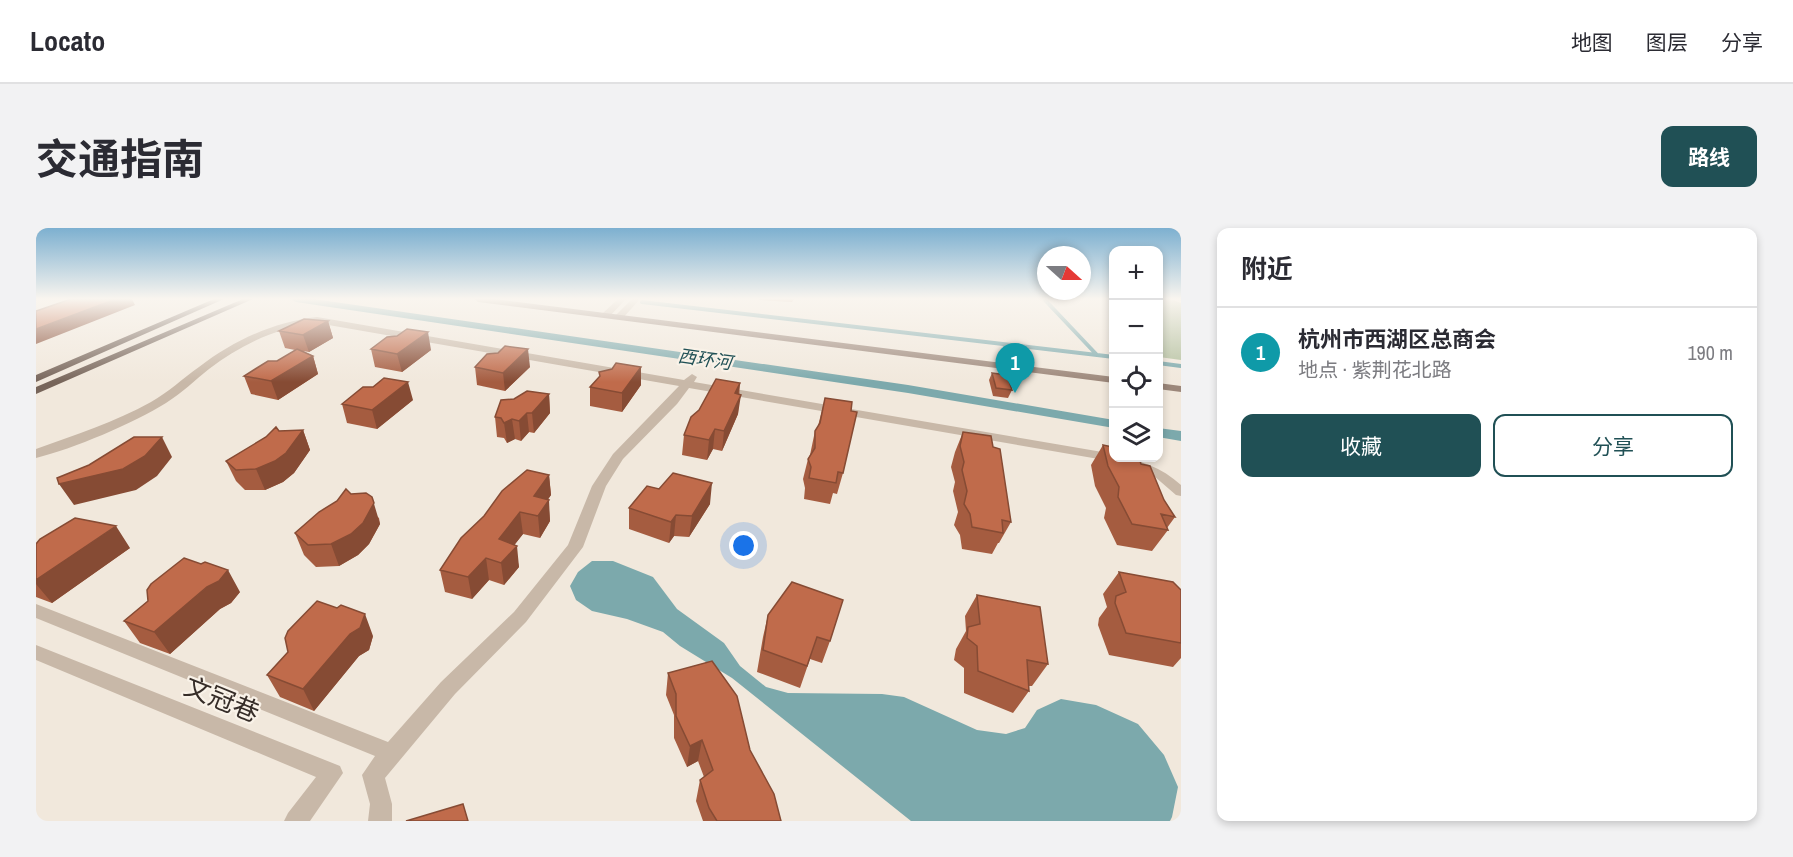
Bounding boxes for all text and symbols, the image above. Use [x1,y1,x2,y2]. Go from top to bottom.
text: Locato [30,22,105,60]
text: 地图 [1571,28,1613,57]
text: 图层 [1646,28,1688,57]
text: 分享 [1721,28,1763,57]
button: 路线 [1661,126,1757,187]
text: 交通指南 [36,131,204,187]
north arrow [1037,246,1091,300]
map controls [1109,246,1163,462]
button: + [1109,246,1163,300]
text: 附近 [1241,251,1293,286]
button: − [1109,300,1163,354]
text: 杭州市西湖区总商会 [1298,324,1496,354]
text: 1 [1256,339,1265,366]
text: 190 m [1687,339,1733,366]
water label: 西环河 [677,343,736,376]
pin: 1 [996,344,1034,393]
button: locate [1109,354,1163,408]
text: 地点 · 紫荆花北路 [1298,356,1452,383]
button: layers [1109,408,1163,462]
button: 收藏 [1241,414,1481,477]
button: 分享 [1493,414,1733,477]
your location [729,531,758,560]
street label: 文冠巷 [179,668,265,730]

